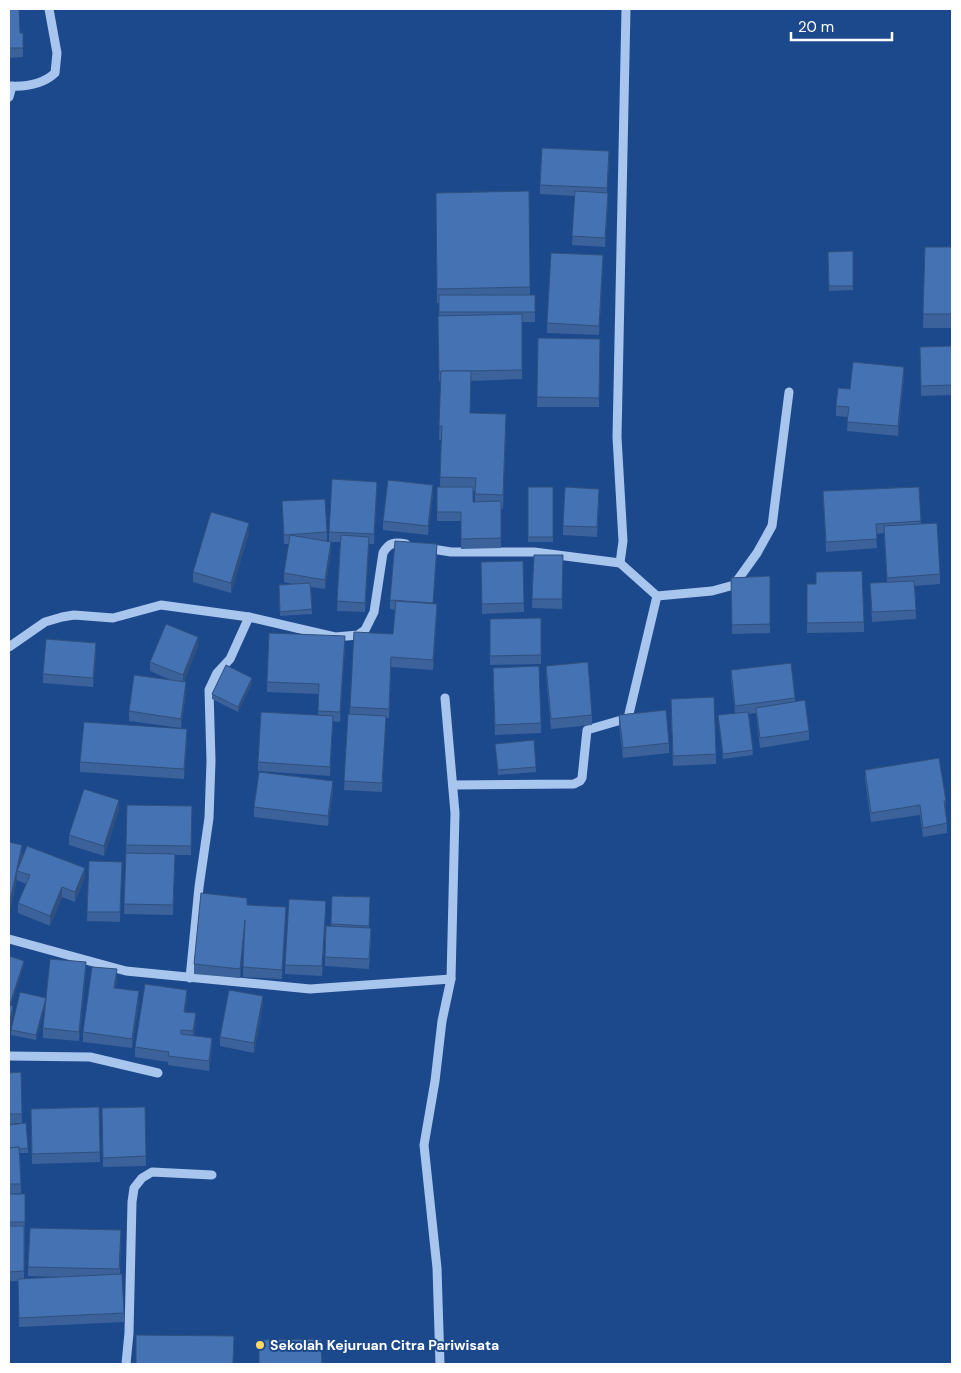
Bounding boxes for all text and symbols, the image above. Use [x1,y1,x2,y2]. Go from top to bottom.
scale bar [791,10,892,42]
text: 20 m [798,17,834,37]
place label: Sekolah Kejuruan Citra Pariwisata [270,1336,499,1354]
marker: Sekolah Kejuruan Citra Pariwisata [254,1339,266,1351]

